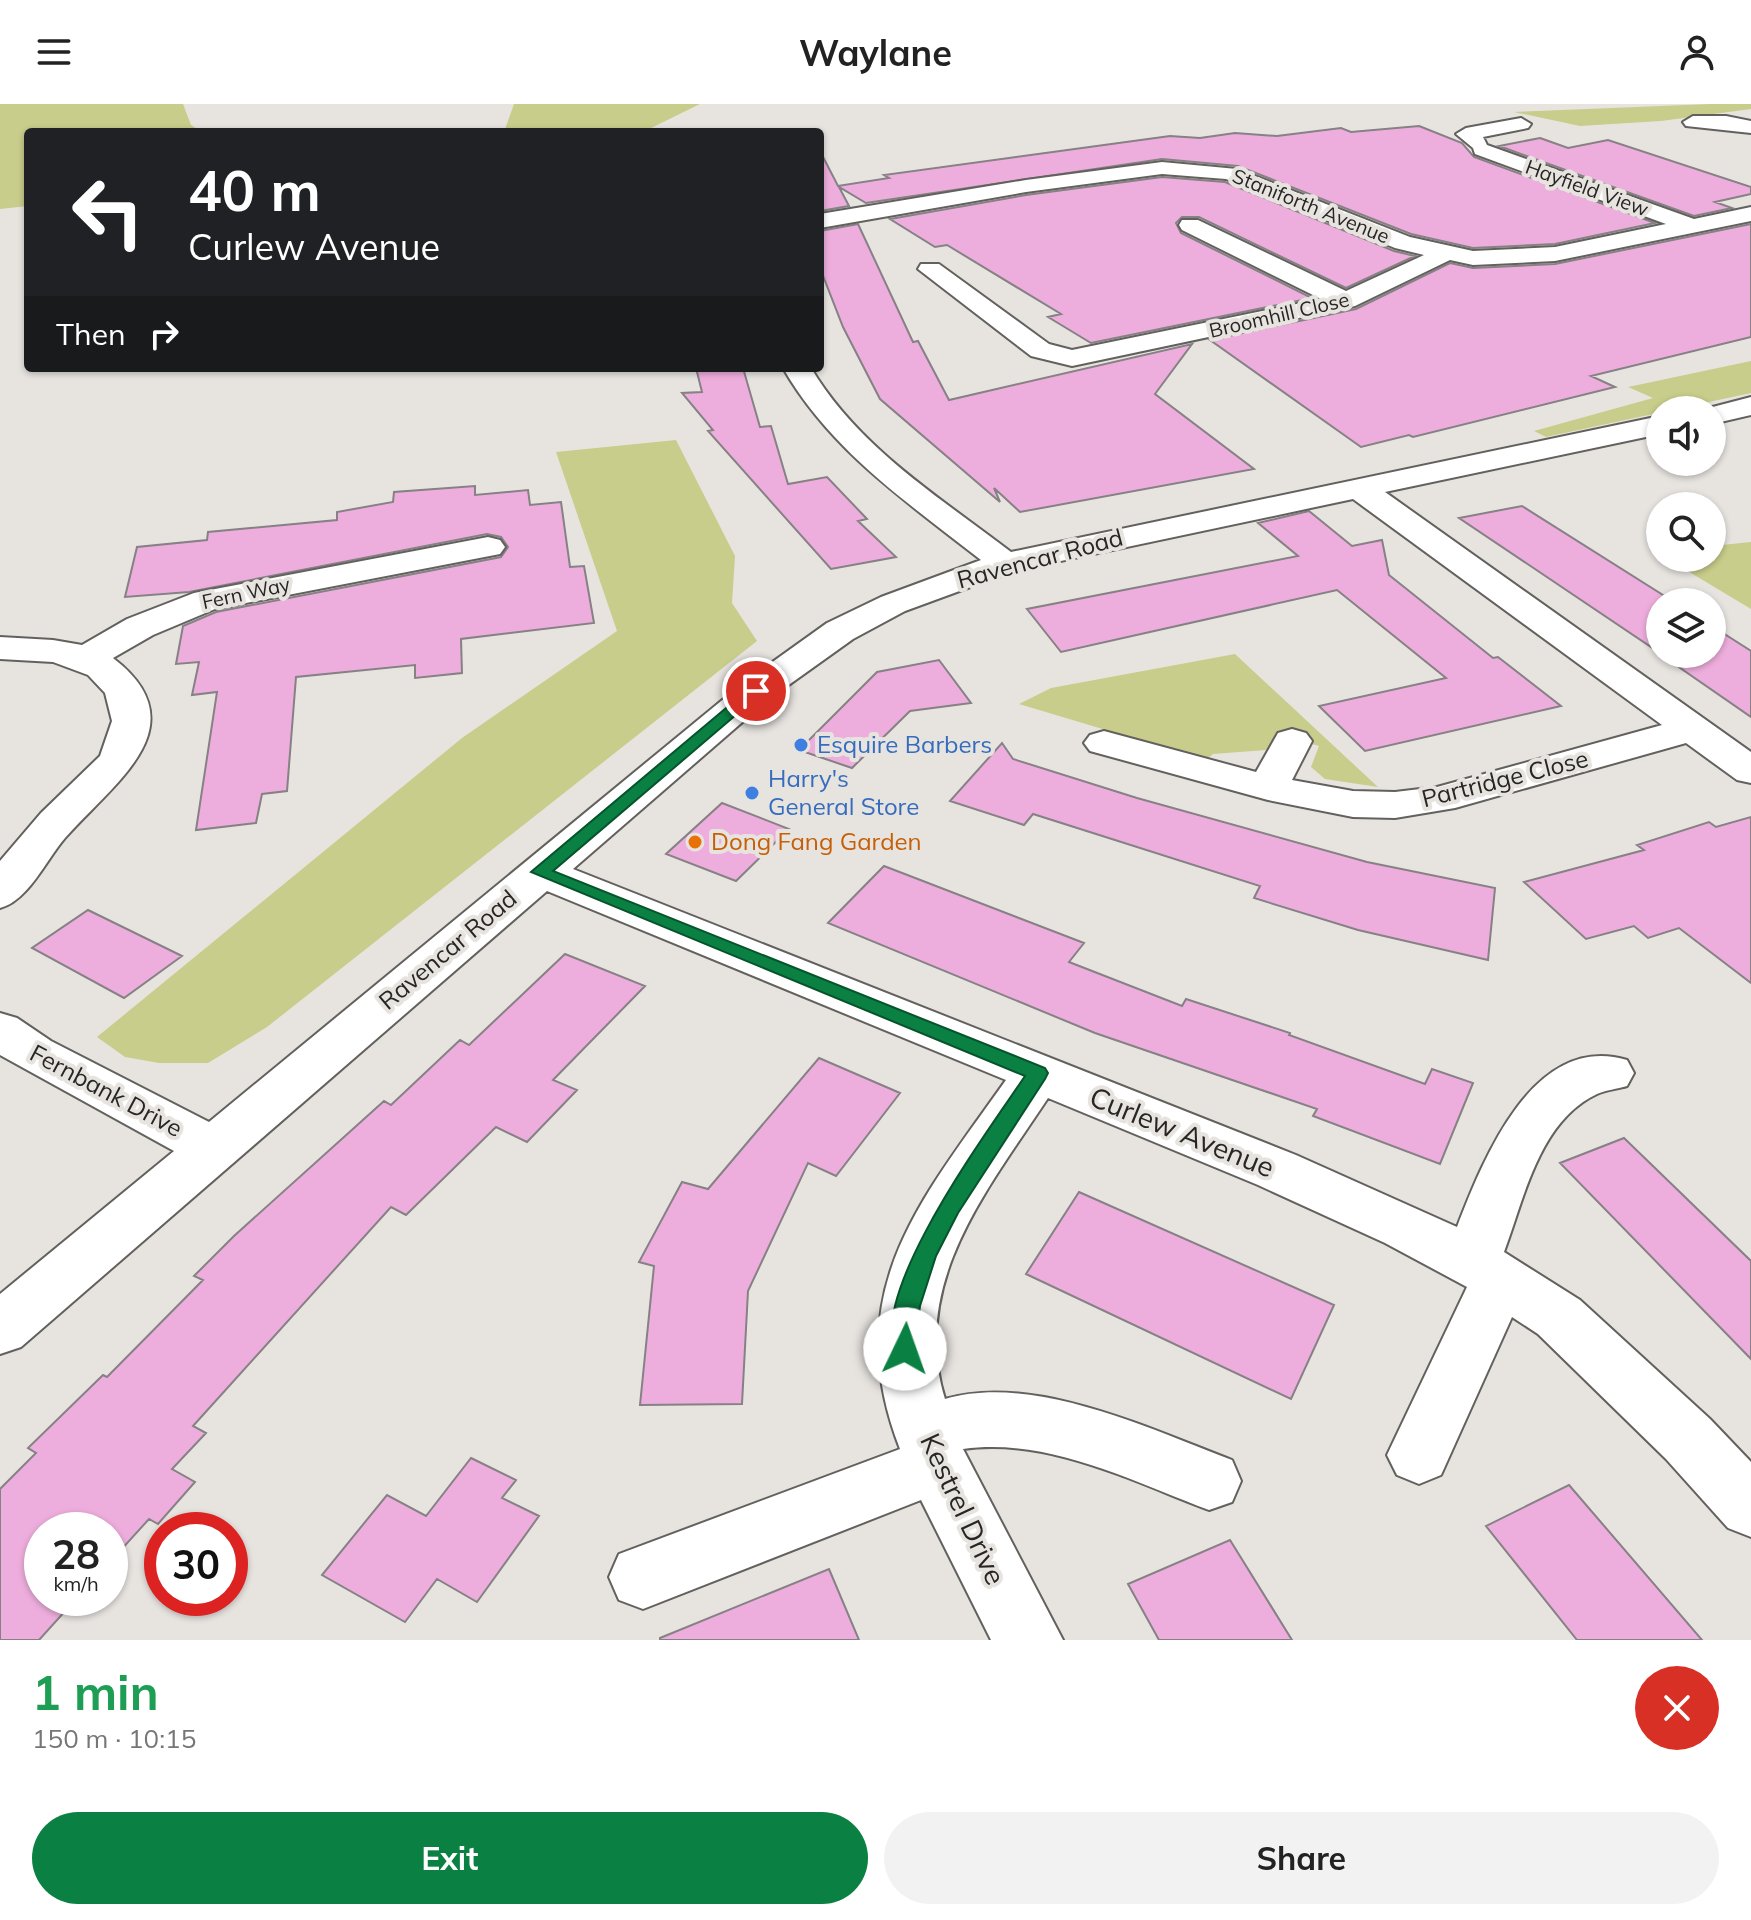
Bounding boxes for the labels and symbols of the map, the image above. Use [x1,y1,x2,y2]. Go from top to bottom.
street label: Hayfield View [1522,154,1652,221]
street label: Staniforth Avenue [1229,163,1393,248]
street label: Broomhill Close [1206,286,1351,343]
street label: Ravencar Road [953,521,1126,595]
street label: Fern Way [199,571,293,614]
pin [722,657,790,725]
place label: Esquire Barbers [817,729,992,759]
marker: Esquire Barbers [792,736,810,754]
street label: Partridge Close [1418,743,1591,813]
place label: Harry's General Store [768,763,919,821]
marker: Harry's General Store [743,784,761,802]
place label: Dong Fang Garden [711,826,922,856]
marker: Dong Fang Garden [686,833,704,851]
street label: Ravencar Road [372,883,522,1016]
street label: Fernbank Drive [25,1037,188,1143]
street label: Curlew Avenue [1085,1079,1280,1184]
position arrow [863,1307,947,1391]
street label: Kestrel Drive [913,1428,1014,1590]
speed limit sign: 30 [144,1512,248,1616]

